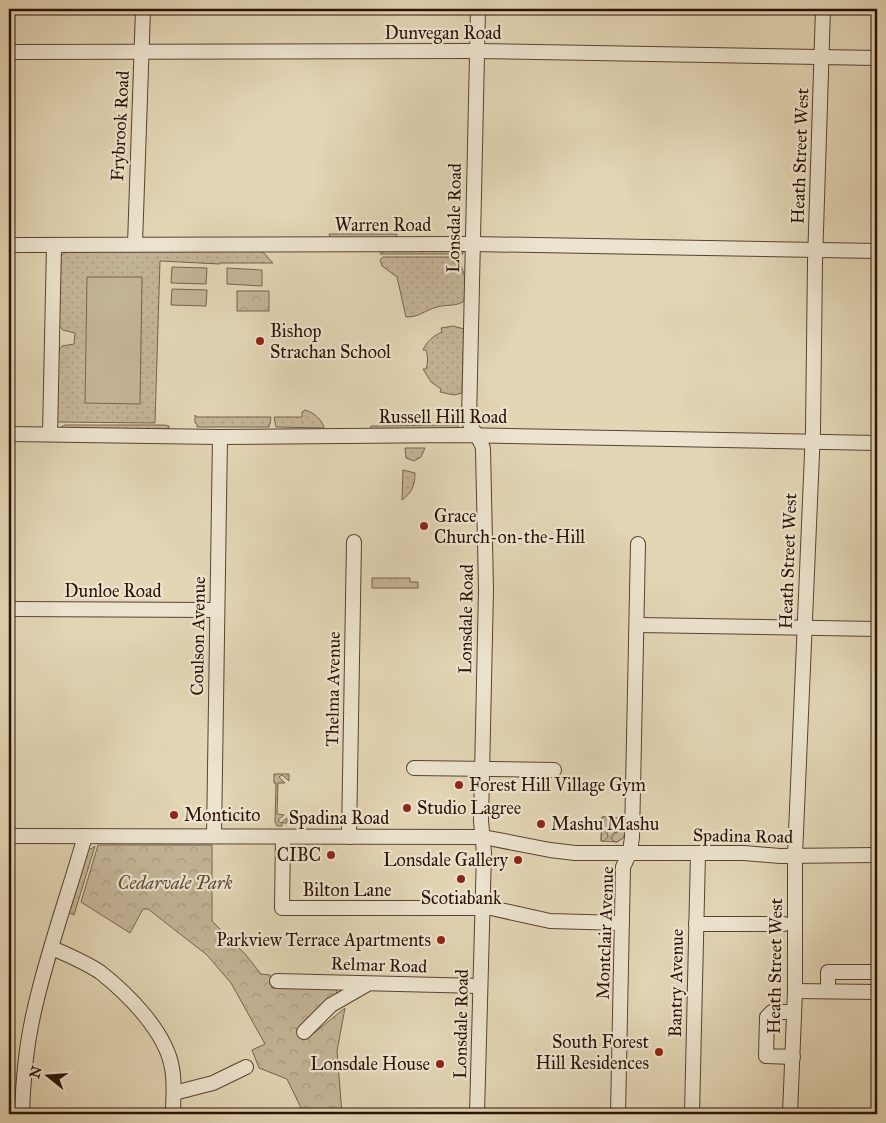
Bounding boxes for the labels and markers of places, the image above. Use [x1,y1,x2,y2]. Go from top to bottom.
place label: Bishop Strachan School [270,320,391,363]
marker: Bishop Strachan School [254,335,266,347]
place label: Grace Church-on-the-Hill [434,505,585,548]
marker: Grace Church-on-the-Hill [418,520,430,532]
place label: Forest Hill Village Gym [469,774,646,797]
marker: Forest Hill Village Gym [453,779,465,791]
place label: Studio Lagree [417,797,521,820]
marker: Studio Lagree [401,802,413,814]
place label: Monticito [184,804,261,826]
marker: Monticito [168,809,180,821]
place label: Mashu Mashu [551,813,660,835]
marker: Mashu Mashu [535,818,547,830]
place label: CIBC [277,844,321,866]
marker: CIBC [325,849,337,861]
place label: Lonsdale Gallery [383,849,509,871]
marker: Lonsdale Gallery [512,854,524,866]
marker: Scotiabank [455,873,467,885]
place label: Scotiabank [421,887,502,909]
place label: Parkview Terrace Apartments [216,929,431,951]
marker: Parkview Terrace Apartments [435,934,447,946]
place label: South Forest Hill Residences [535,1031,650,1074]
marker: South Forest Hill Residences [653,1046,665,1058]
place label: Lonsdale House [310,1053,430,1075]
marker: Lonsdale House [434,1058,446,1070]

